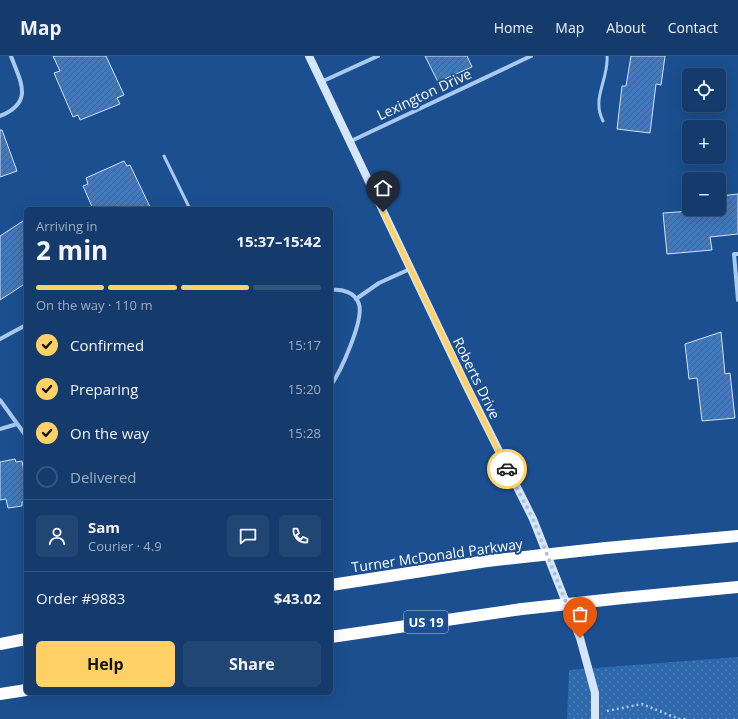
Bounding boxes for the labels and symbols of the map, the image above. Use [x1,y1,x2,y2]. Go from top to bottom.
street label: Lexington Drive [374,64,474,124]
pin [366,171,400,212]
street label: Roberts Drive [449,334,505,422]
courier [487,449,527,489]
street label: Turner McDonald Parkway [350,533,525,576]
pin [563,597,597,638]
road number: US 19 [404,611,448,633]

